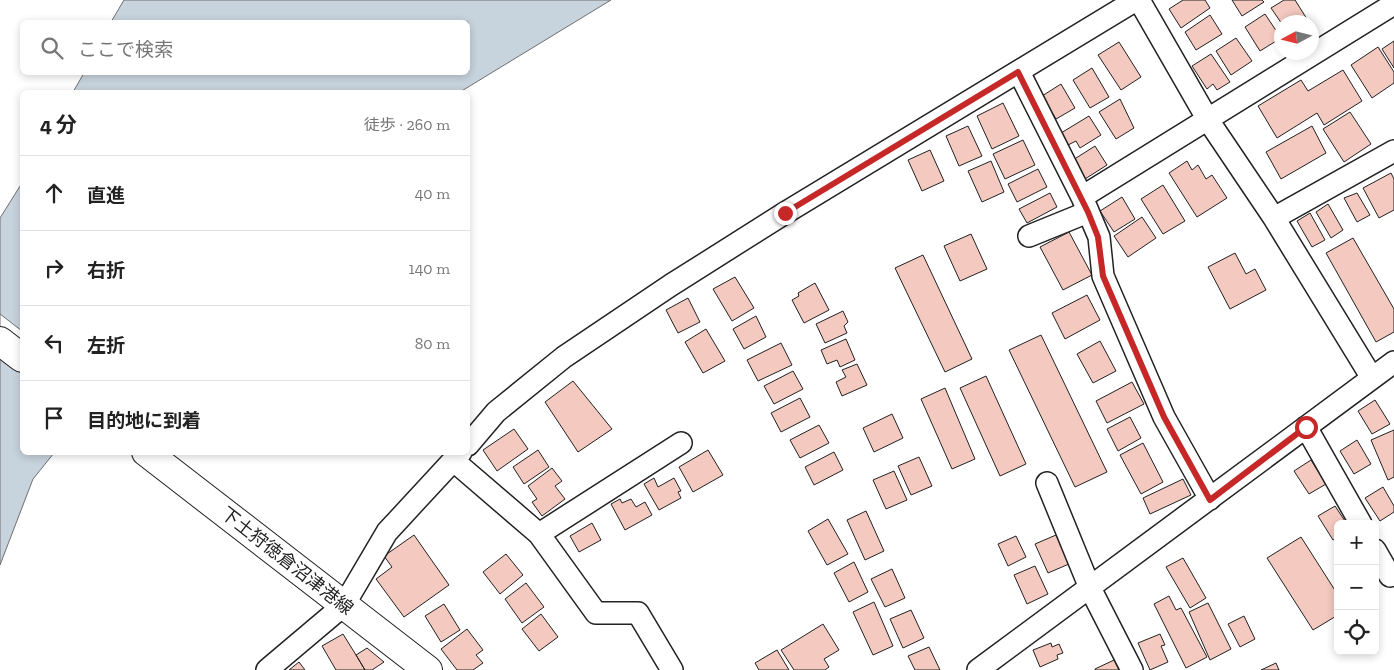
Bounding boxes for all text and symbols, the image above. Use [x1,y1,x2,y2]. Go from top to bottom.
north arrow [1274,15,1319,60]
search box [20,20,470,75]
icon: search [38,34,66,62]
text: ここで検索 [78,38,173,61]
text: 4 分 [40,112,77,137]
text: 徒歩 · 260 m [364,115,450,134]
icon: ahead [40,179,68,207]
text: 直進 [87,184,125,207]
text: 40 m [415,184,450,203]
route end [774,202,797,225]
icon: right [40,254,68,282]
text: 右折 [87,259,125,282]
text: 140 m [409,259,450,278]
icon: left [40,329,68,357]
text: 左折 [87,334,125,357]
text: 80 m [415,334,450,353]
icon: arrive [40,404,68,432]
text: 目的地に到着 [87,409,201,432]
route start [1295,416,1318,439]
street label: 下土狩徳倉沼津港線 [216,502,358,620]
map controls [1334,520,1379,655]
button: + [1334,520,1379,565]
button: − [1334,565,1379,610]
button: locate [1334,610,1379,655]

